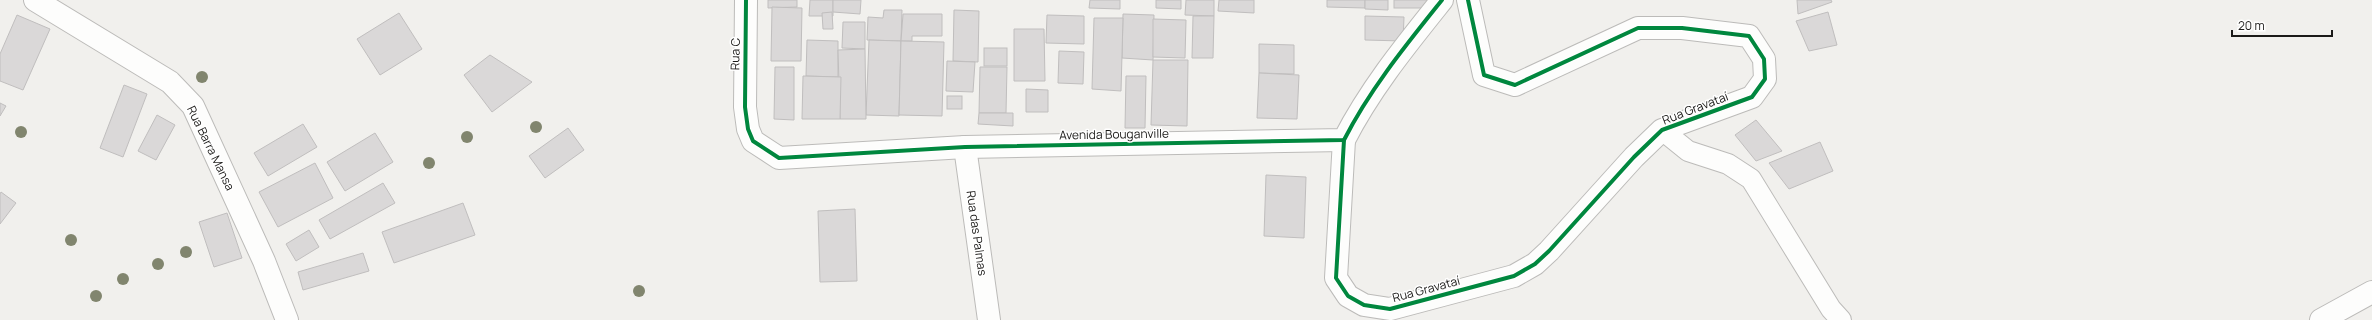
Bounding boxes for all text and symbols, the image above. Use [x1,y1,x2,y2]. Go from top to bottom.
scale bar [2232,12,2332,38]
text: 20 m [2238,17,2265,34]
street label: Rua C [726,37,744,70]
street label: Rua Gravataí [1660,88,1731,128]
street label: Rua Barra Mansa [183,103,239,193]
street label: Avenida Bouganville [1059,125,1169,143]
street label: Rua das Palmas [963,189,991,277]
street label: Rua Gravataí [1390,272,1462,306]

